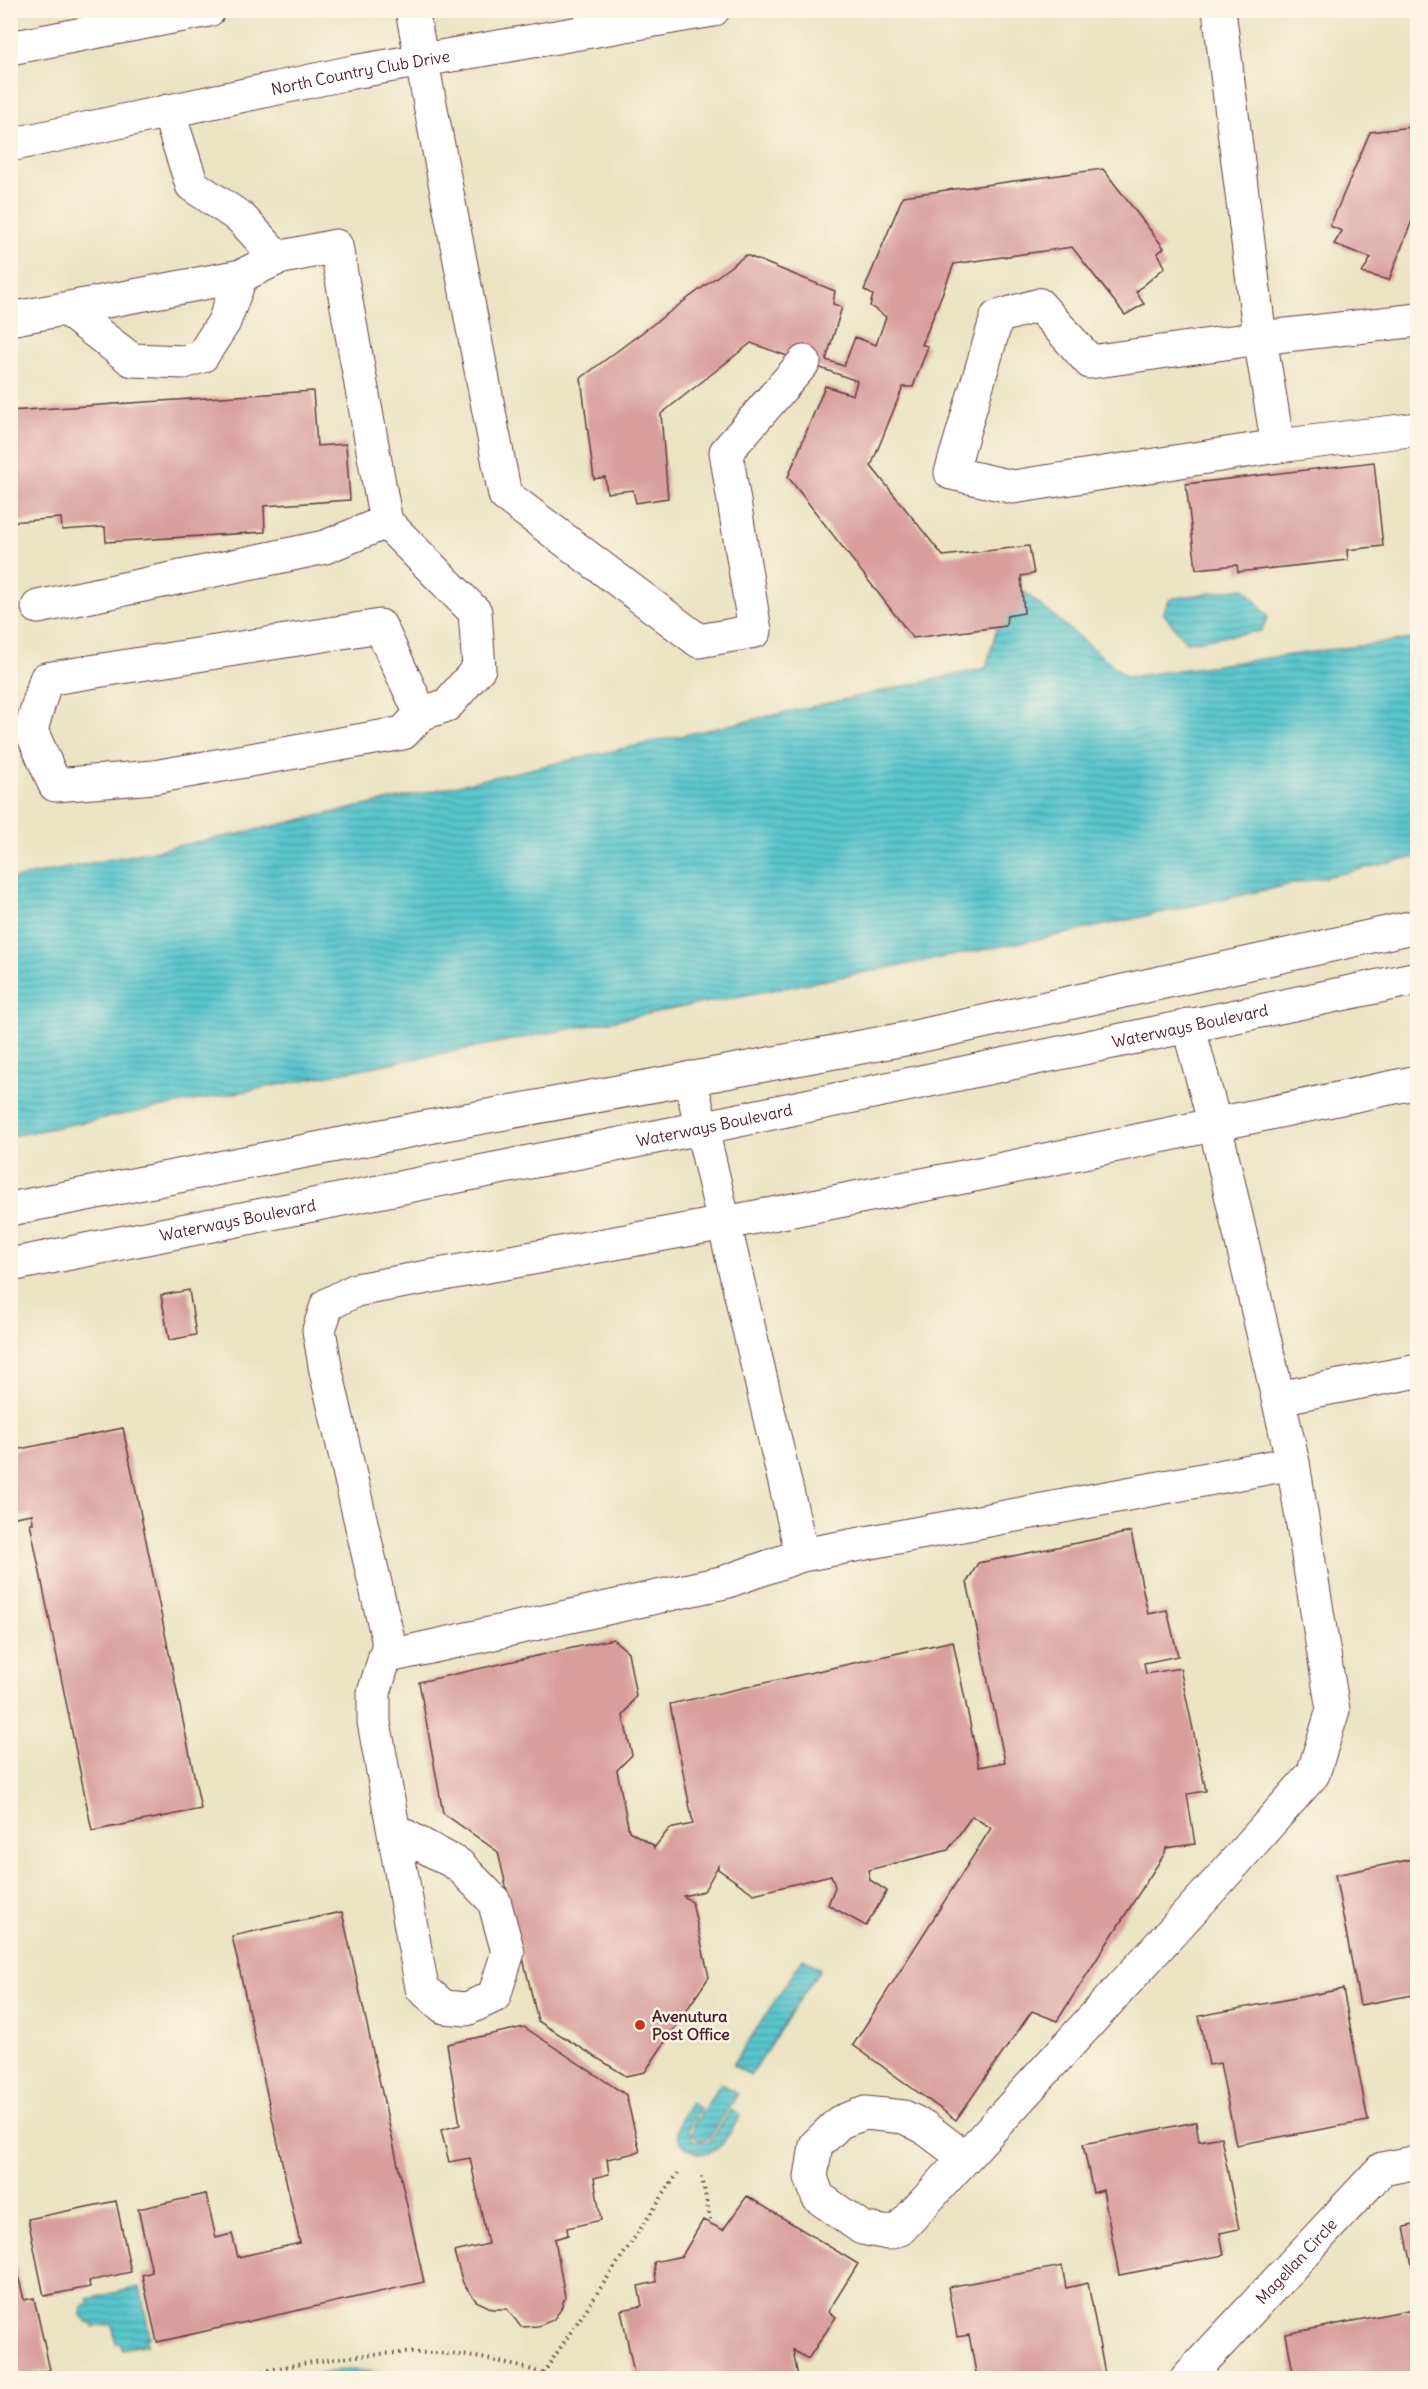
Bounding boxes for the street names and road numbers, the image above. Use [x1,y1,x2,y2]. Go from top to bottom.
street label: North Country Club Drive [269,45,451,99]
street label: Waterways Boulevard [1110,1000,1270,1052]
street label: Waterways Boulevard [634,1099,794,1151]
street label: Waterways Boulevard [158,1195,318,1245]
street label: Magellan Circle [1251,2214,1341,2308]

